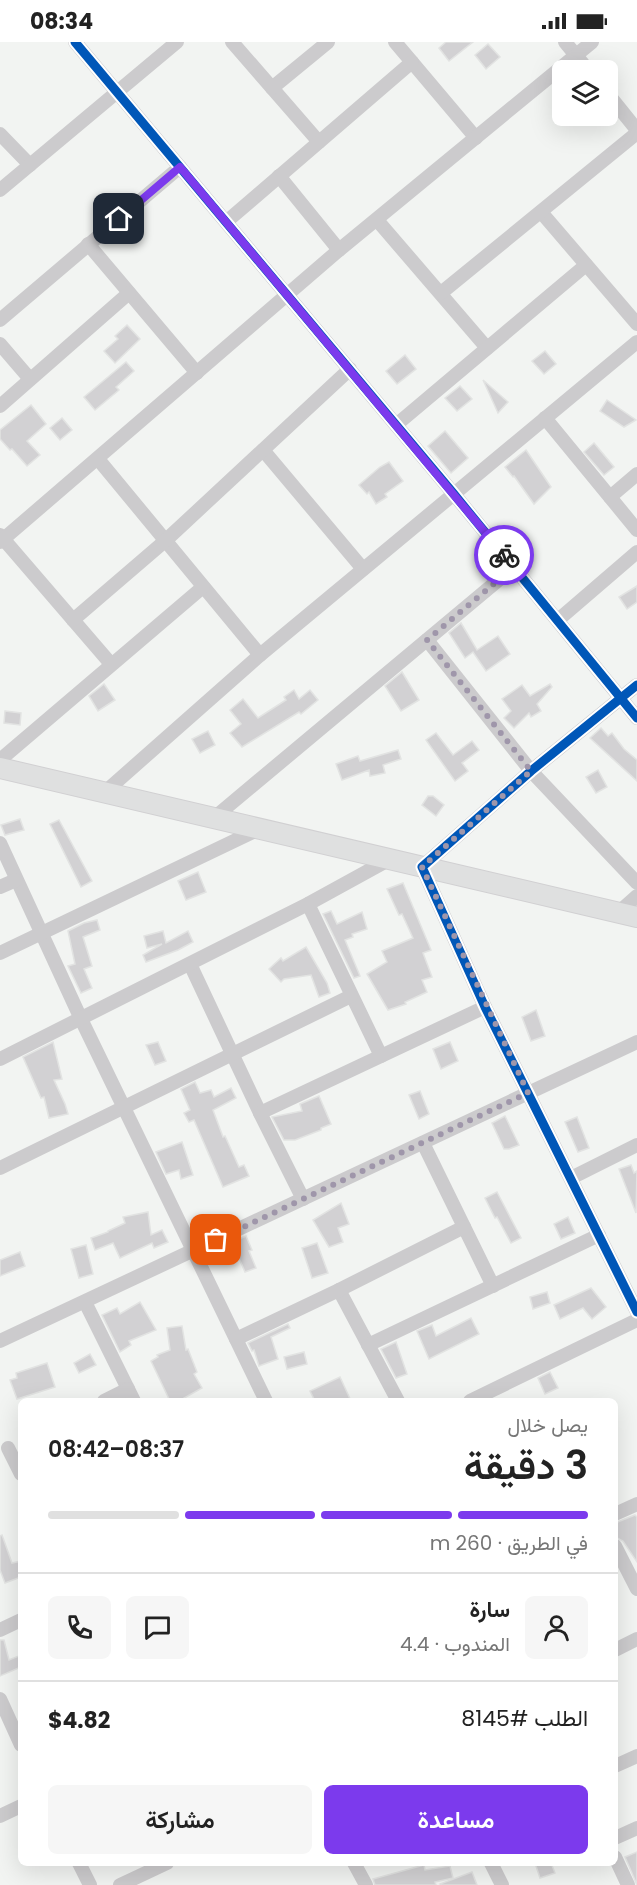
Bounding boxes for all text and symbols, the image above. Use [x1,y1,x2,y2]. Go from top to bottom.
text: 08:34 [30,6,93,37]
map controls [552,60,618,126]
button: layers [552,60,618,126]
pin [93,193,144,244]
icon: home [102,202,135,235]
courier [474,525,534,585]
icon: bike [488,539,521,572]
pin [190,1214,241,1265]
icon: bag [199,1223,232,1256]
text: يصل خلال [508,1411,588,1439]
text: 08:37–08:42 [48,1434,184,1465]
text: 3 دقيقة [464,1438,588,1493]
text: في الطريق · 260 m [430,1529,588,1557]
text: سارة [469,1594,510,1625]
button: phone [48,1596,111,1659]
button: chat [126,1596,189,1659]
button: person [525,1596,588,1659]
text: المندوب · 4.4 [400,1630,510,1658]
text: الطلب #8145 [461,1703,588,1734]
text: $4.82 [48,1705,110,1736]
button: مشاركة [48,1785,312,1854]
button: مساعدة [324,1785,588,1854]

